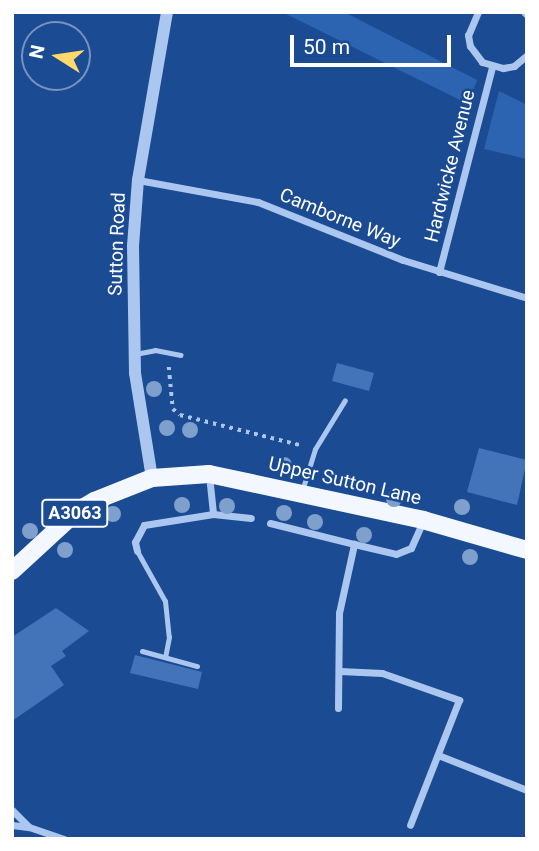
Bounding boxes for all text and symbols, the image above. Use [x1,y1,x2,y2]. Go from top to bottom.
north arrow [21,21,91,91]
scale bar [294,21,455,65]
text: 50 m [303,35,350,59]
text: N [24,43,50,61]
street label: Hardwicke Avenue [420,88,480,244]
street label: Camborne Way [276,183,404,253]
street label: Sutton Road [104,192,130,296]
street label: Upper Sutton Lane [266,452,424,510]
road number: A3063 [40,499,110,528]

